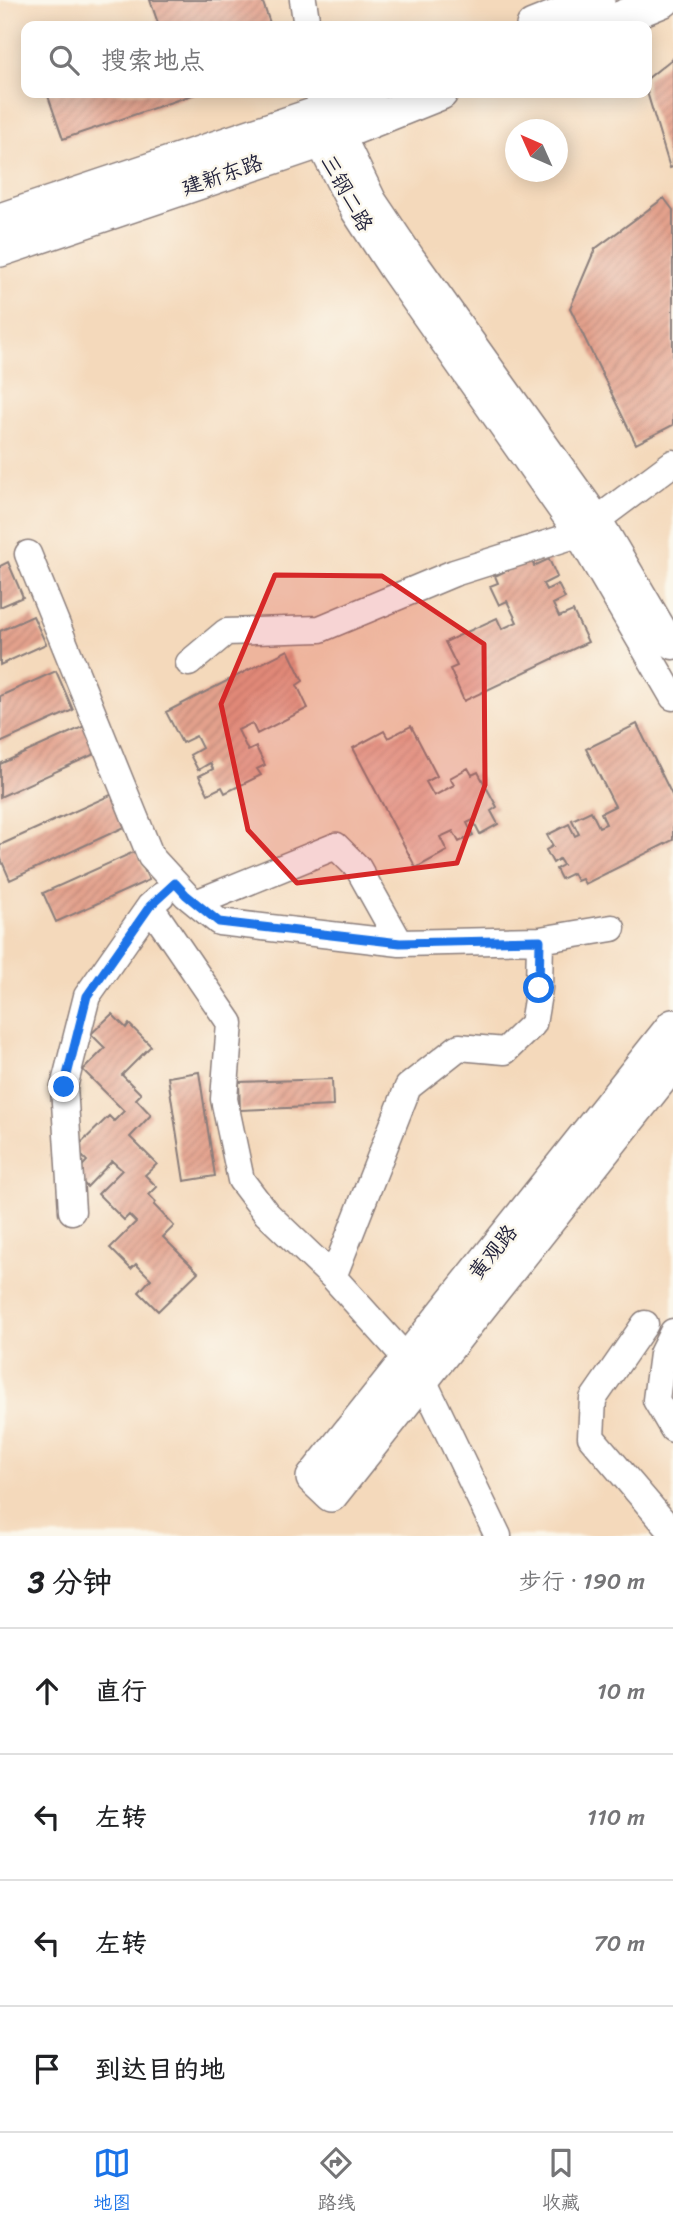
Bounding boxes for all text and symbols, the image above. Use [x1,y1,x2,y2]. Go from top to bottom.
search box [21,21,652,98]
text: 搜索地点 [101,37,205,83]
icon: search [45,41,83,79]
north arrow [505,119,568,182]
street label: 建新东路 [176,143,268,207]
street label: 三钢二路 [310,147,384,239]
route start [523,972,554,1003]
route end [48,1071,79,1102]
street label: 黄观路 [458,1216,528,1288]
text: 3 分钟 [28,1555,112,1609]
text: 步行 · 190 m [519,1561,645,1602]
text: 直行 [95,1668,147,1714]
text: 10 m [597,1671,645,1712]
icon: ahead [28,1672,66,1710]
text: 左转 [95,1794,147,1840]
text: 110 m [587,1797,645,1838]
icon: left [28,1798,66,1836]
text: 左转 [95,1920,147,1966]
text: 70 m [594,1923,645,1964]
icon: left [28,1924,66,1962]
text: 到达目的地 [95,2046,225,2092]
icon: arrive [28,2050,66,2088]
tab: 地图 [93,2144,131,2219]
tab: 路线 [317,2144,356,2219]
tab: 收藏 [542,2144,580,2219]

